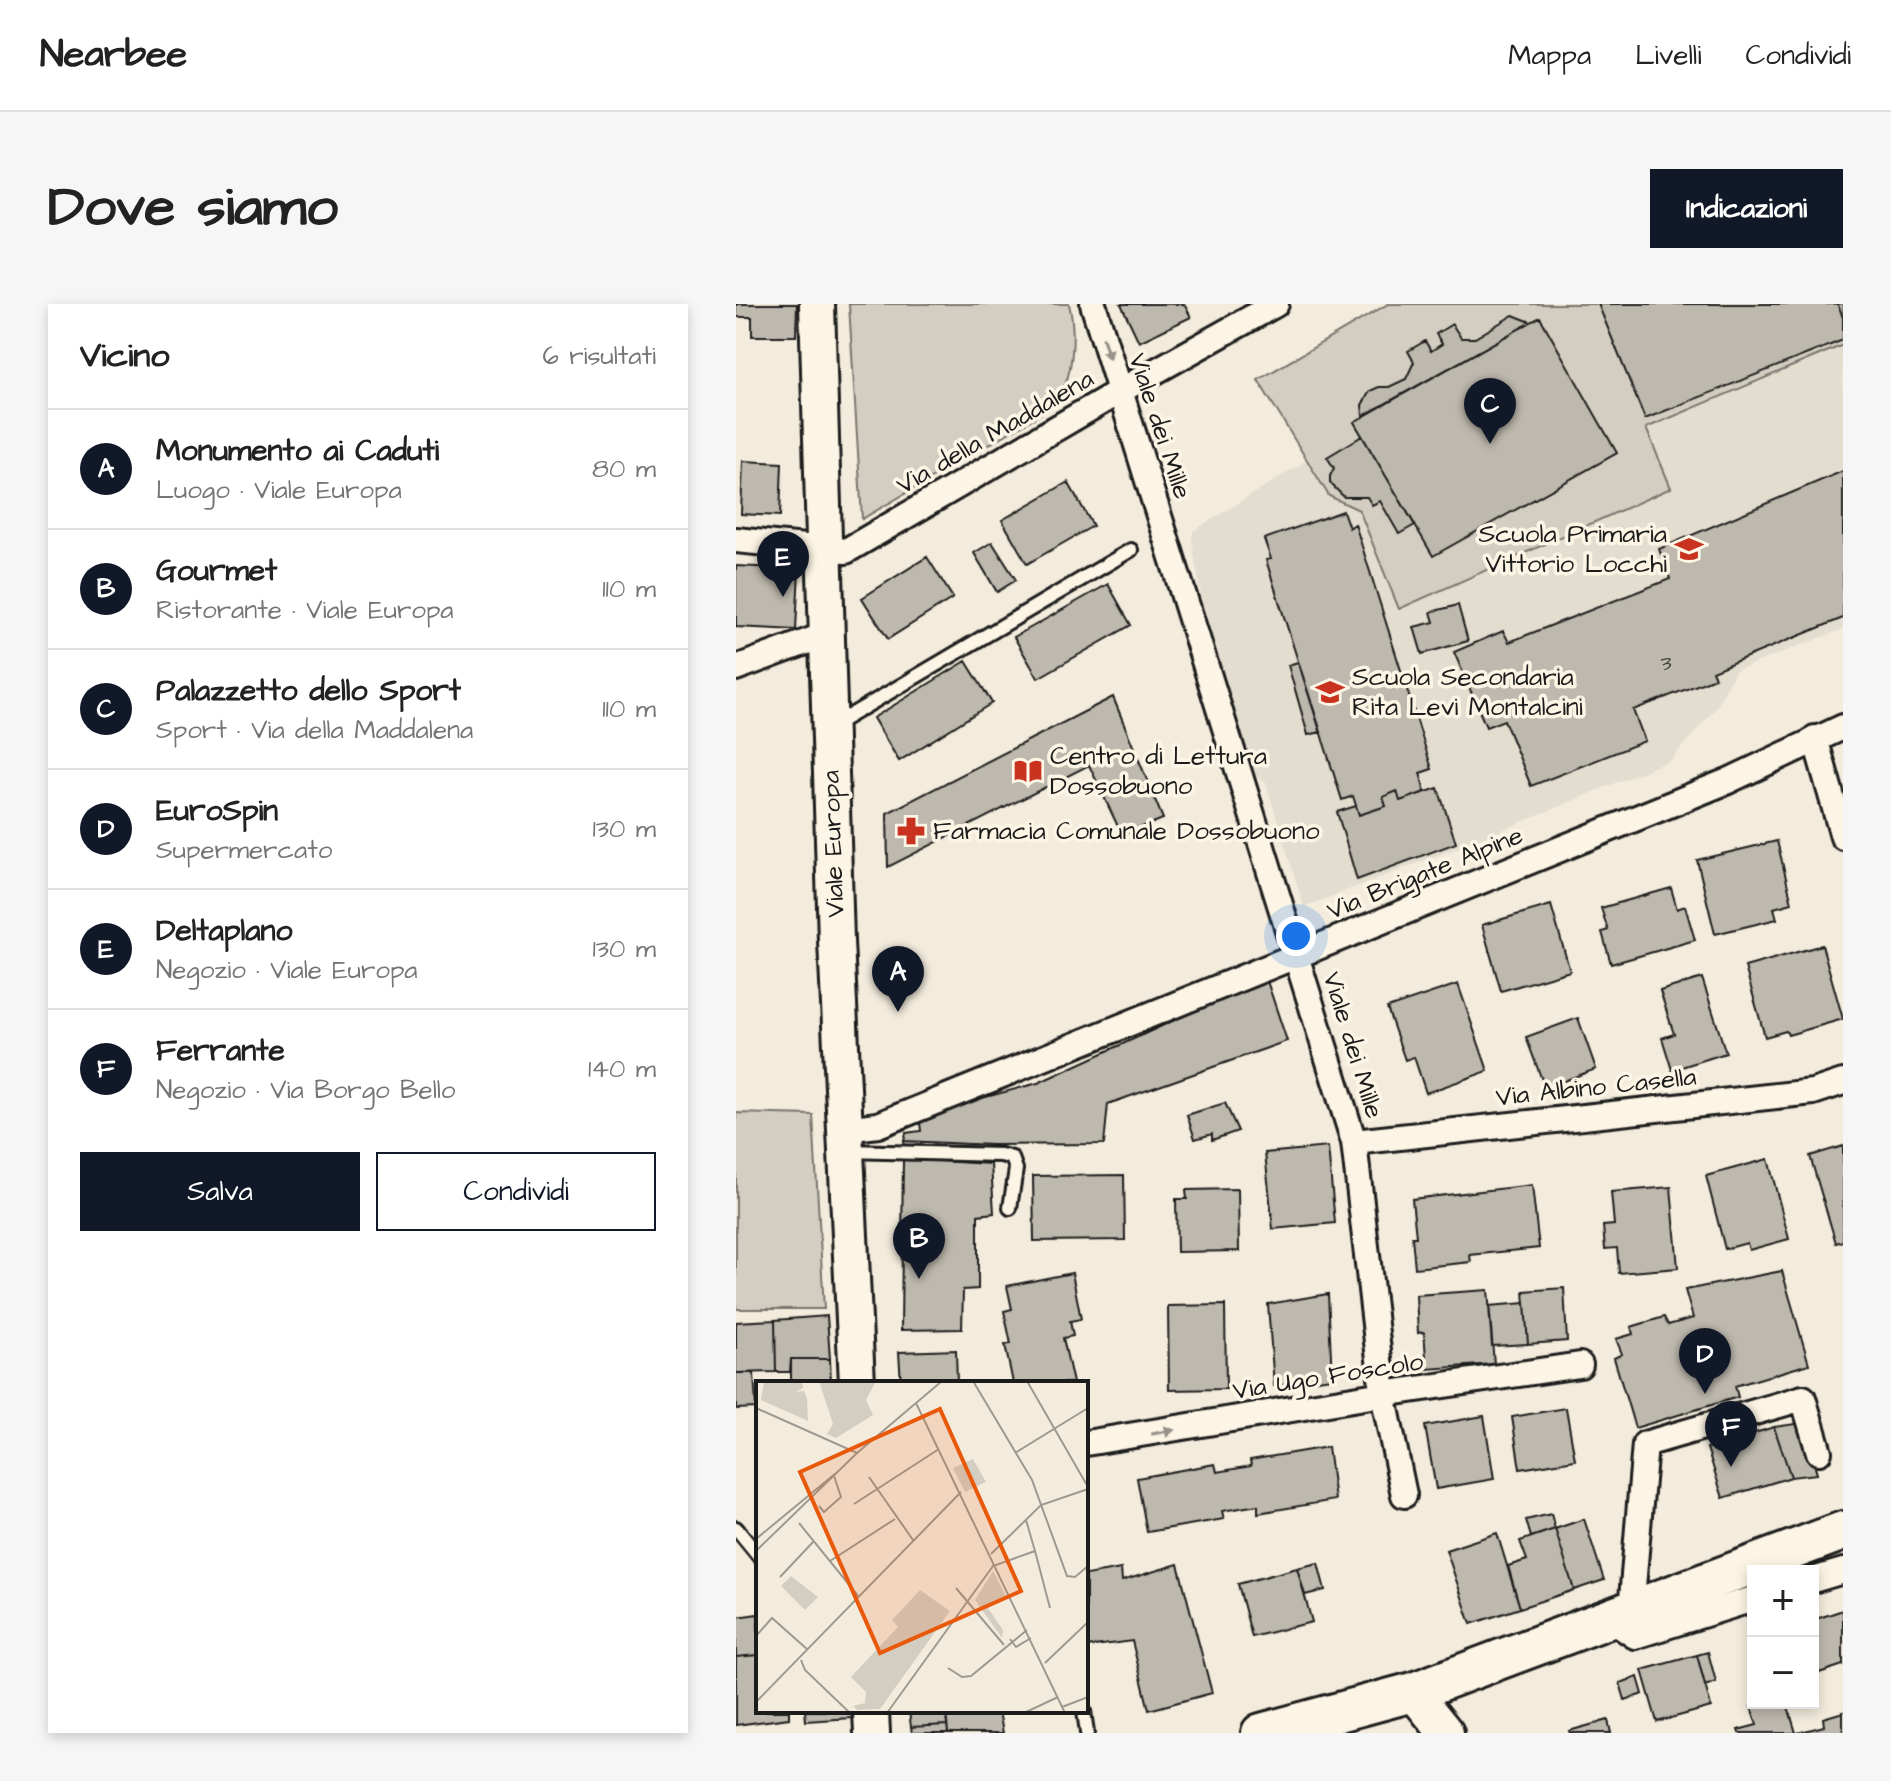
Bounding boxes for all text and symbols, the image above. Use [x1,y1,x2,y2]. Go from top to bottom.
text: Nearbee [40,29,187,81]
text: Mappa [1508,36,1591,75]
text: Livelli [1635,36,1701,75]
text: Condividi [1745,36,1851,75]
text: Dove siamo [48,169,338,247]
button: Indicazioni [1650,169,1843,248]
text: Vicino [80,332,169,380]
one-way arrow [1100,336,1113,360]
text: 6 risultati [542,338,656,374]
street label: Viale dei Mille [1119,348,1201,504]
street label: Via della Maddalena [890,361,1100,503]
pin: C [1464,378,1516,444]
text: Monumento ai Caduti [156,430,439,472]
text: A [98,451,114,487]
text: 80 m [592,451,656,487]
text: Luogo · Viale Europa [156,472,402,508]
place label: Scuola Primaria Vittorio Locchi [1478,516,1667,582]
pin: E [757,531,809,597]
school or university icon: Scuola Primaria Vittorio Locchi [1674,534,1704,564]
text: Gourmet [156,550,277,592]
text: B [97,571,115,607]
text: 110 m [602,571,656,607]
text: Ristorante · Viale Europa [156,592,454,628]
house number: 3 [1660,648,1672,679]
place label: Scuola Secondaria Rita Levi Montalcini [1352,659,1583,725]
text: Palazzetto dello Sport [156,670,461,712]
school or university icon: Scuola Secondaria Rita Levi Montalcini [1315,677,1345,707]
text: C [97,691,115,727]
text: 110 m [602,691,656,727]
text: Sport · Via della Maddalena [156,712,473,748]
place label: Centro di Lettura Dossobuono [1050,738,1267,804]
library icon: Centro di Lettura Dossobuono [1013,756,1043,786]
street label: Viale Europa [812,770,854,918]
text: EuroSpin [156,790,278,832]
text: D [98,811,114,847]
text: 130 m [592,811,656,847]
place label: Farmacia Comunale Dossobuono [933,813,1320,849]
pharmacy icon: Farmacia Comunale Dossobuono [896,816,926,846]
street label: Via Brigate Alpine [1322,817,1529,931]
text: Supermercato [156,832,332,868]
text: Deltaplano [156,910,292,952]
your location [1276,916,1316,956]
text: E [98,931,114,967]
text: 130 m [592,931,656,967]
pin: A [872,946,924,1012]
text: Negozio · Viale Europa [156,952,418,988]
street label: Viale dei Mille [1314,967,1392,1123]
text: Ferrante [156,1030,285,1072]
text: F [97,1051,115,1087]
text: 140 m [588,1051,656,1087]
street label: Via Albino Casella [1494,1059,1698,1115]
text: Negozio · Via Borgo Bello [156,1072,455,1108]
button: Salva [80,1152,360,1231]
button: Condividi [376,1152,656,1231]
pin: B [893,1213,945,1279]
pin: D [1679,1328,1731,1394]
street label: Via Ugo Foscolo [1230,1343,1427,1411]
inset map [756,1381,1088,1713]
pin: F [1705,1401,1757,1467]
one-way arrow [1151,1425,1176,1437]
map controls [1747,1565,1819,1709]
button: + [1747,1565,1819,1637]
button: − [1747,1637,1819,1709]

